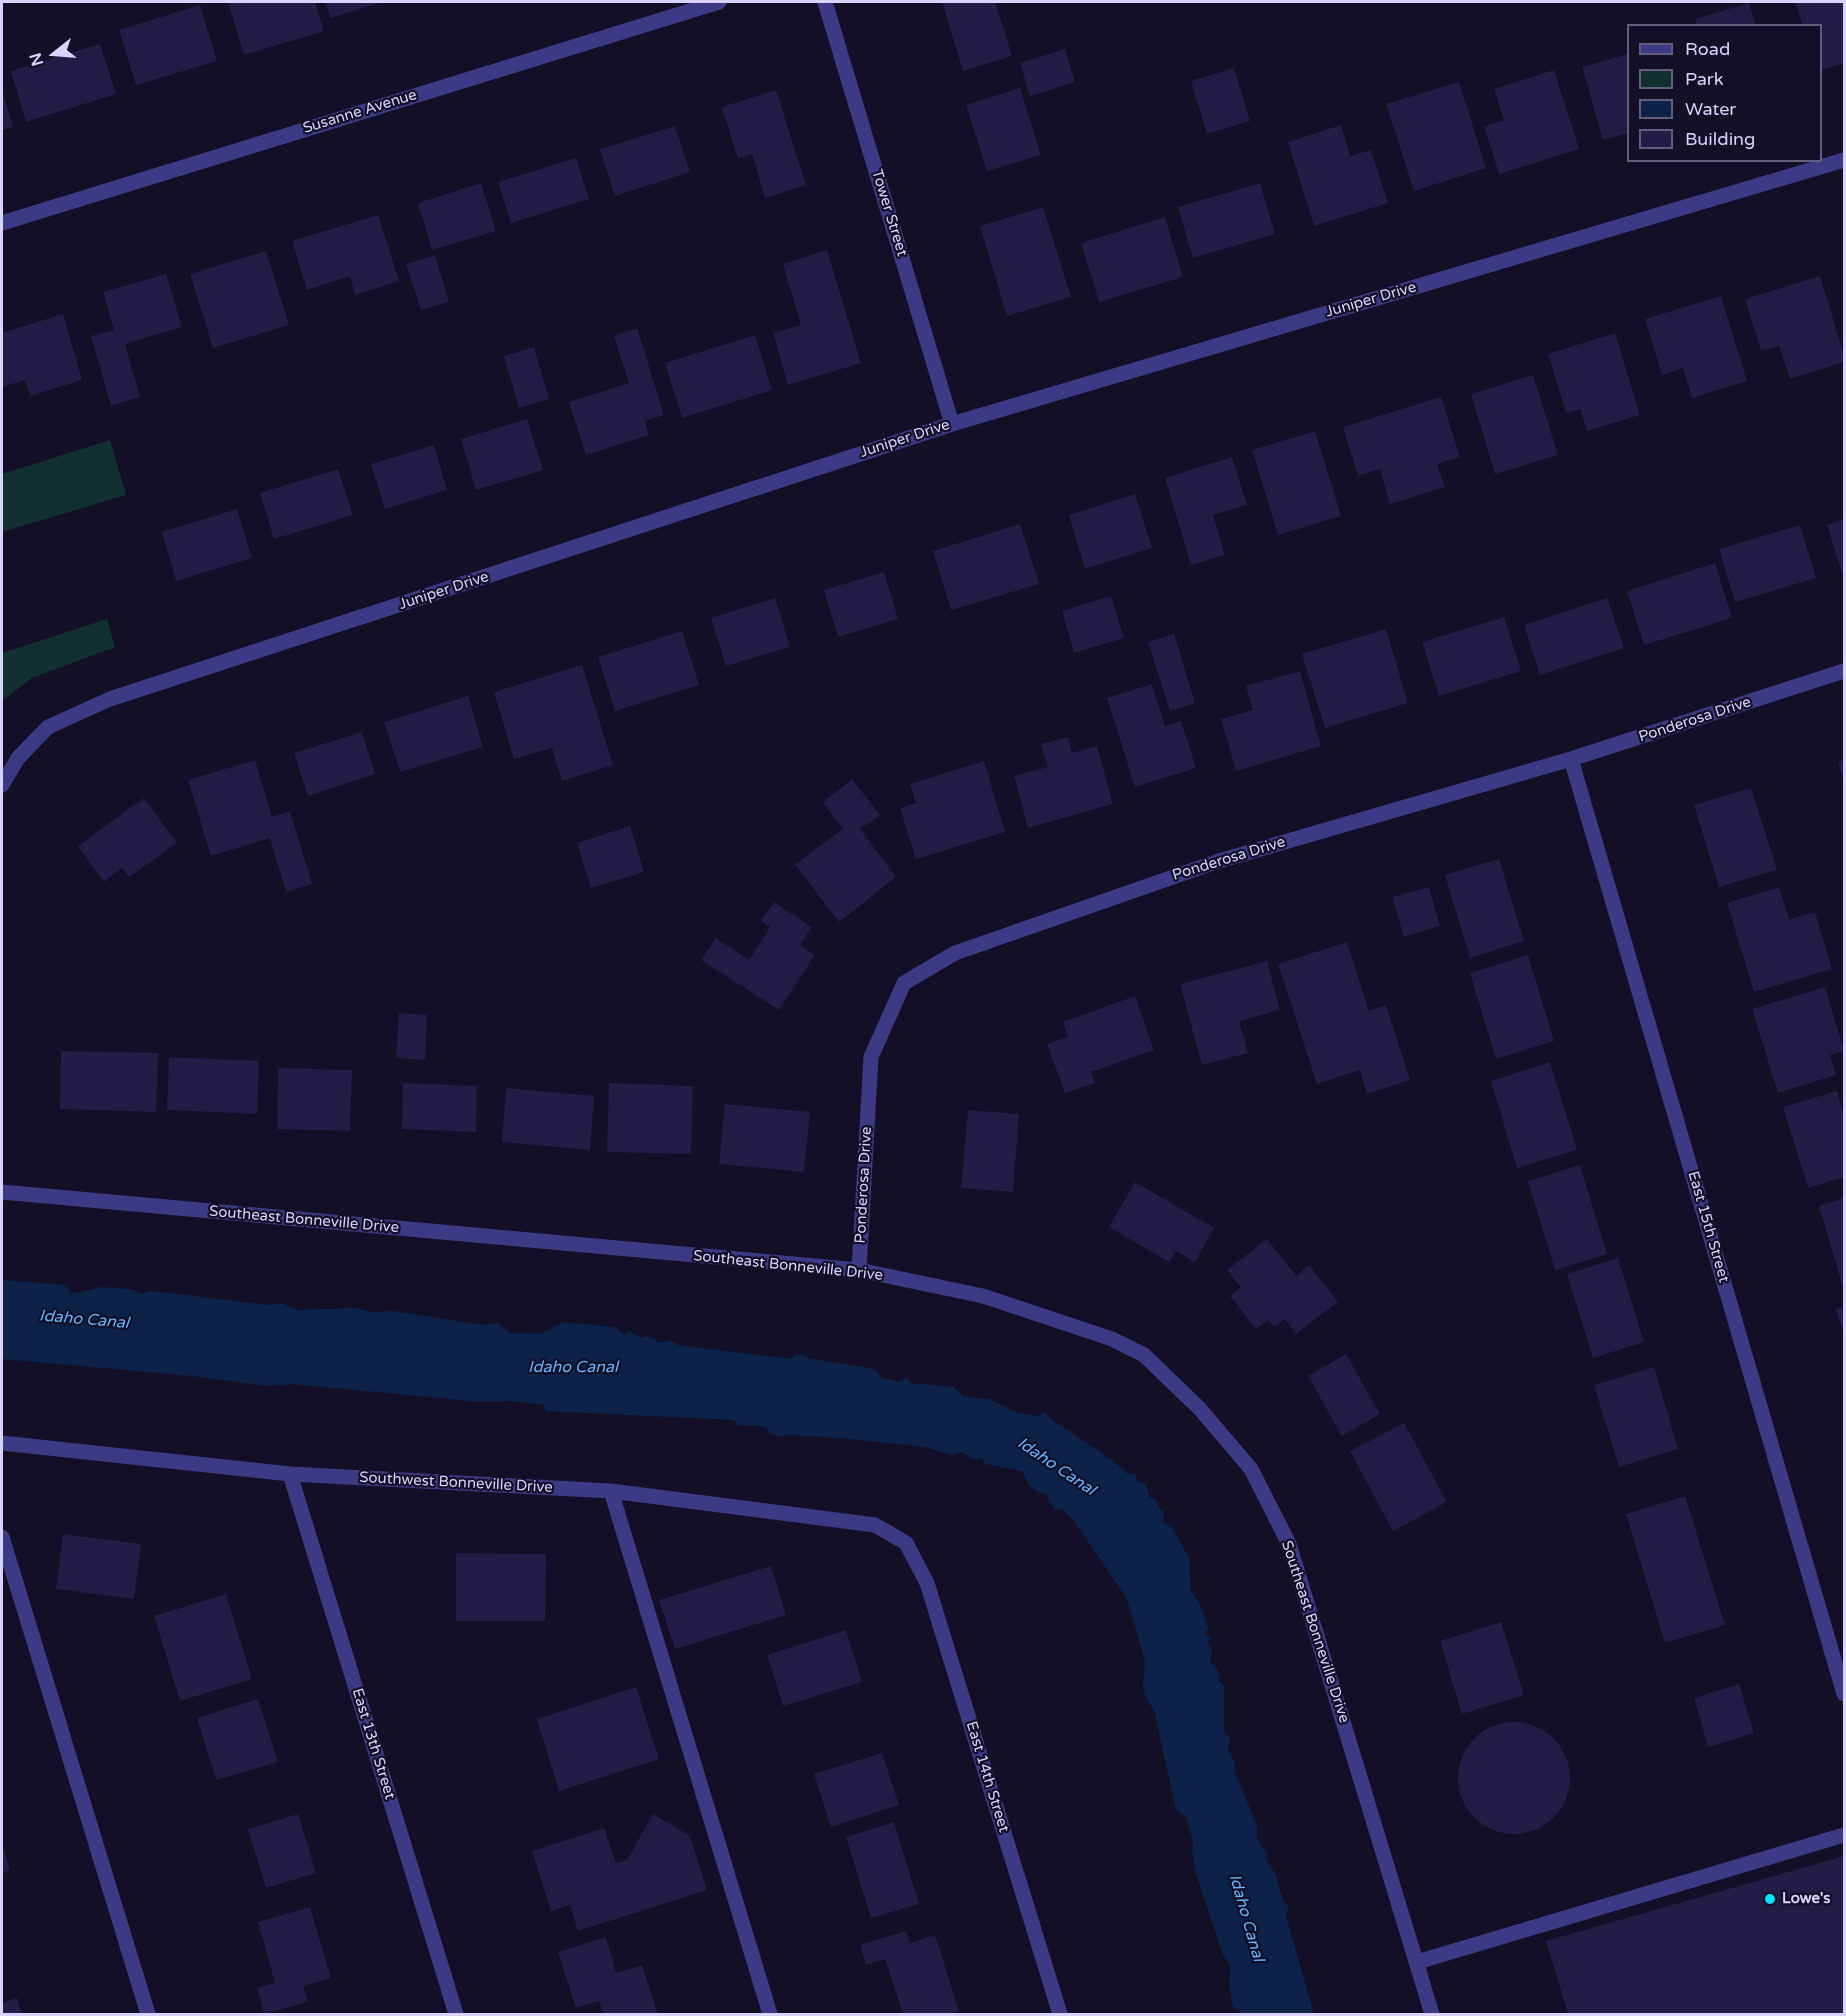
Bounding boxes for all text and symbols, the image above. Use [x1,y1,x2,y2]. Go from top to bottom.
north arrow [24,24,84,84]
legend [1627,24,1822,162]
text: Road [1685,38,1730,60]
text: N [25,50,48,68]
text: Park [1685,68,1723,90]
street label: Susanne Avenue [301,86,419,138]
text: Water [1685,98,1736,120]
text: Building [1685,128,1755,150]
street label: Tower Street [867,167,911,259]
street label: Juniper Drive [1324,278,1418,322]
street label: Juniper Drive [858,416,952,462]
street label: Juniper Drive [397,568,491,614]
street label: Ponderosa Drive [1636,693,1754,747]
street label: Ponderosa Drive [1170,833,1288,885]
street label: Ponderosa Drive [852,1126,876,1244]
street label: East 15th Street [1683,1169,1733,1285]
street label: Southeast Bonneville Drive [208,1203,400,1237]
street label: Southeast Bonneville Drive [692,1247,884,1285]
water label: Idaho Canal [38,1307,130,1333]
water label: Idaho Canal [528,1358,618,1378]
water label: Idaho Canal [1013,1434,1099,1500]
street label: Southwest Bonneville Drive [359,1469,553,1497]
street label: Southeast Bonneville Drive [1277,1539,1353,1725]
street label: East 13th Street [348,1686,398,1802]
street label: East 14th Street [962,1719,1012,1835]
water label: Idaho Canal [1224,1872,1268,1964]
place label: Lowe's [1782,1890,1830,1908]
marker: Lowe's [1763,1892,1777,1906]

